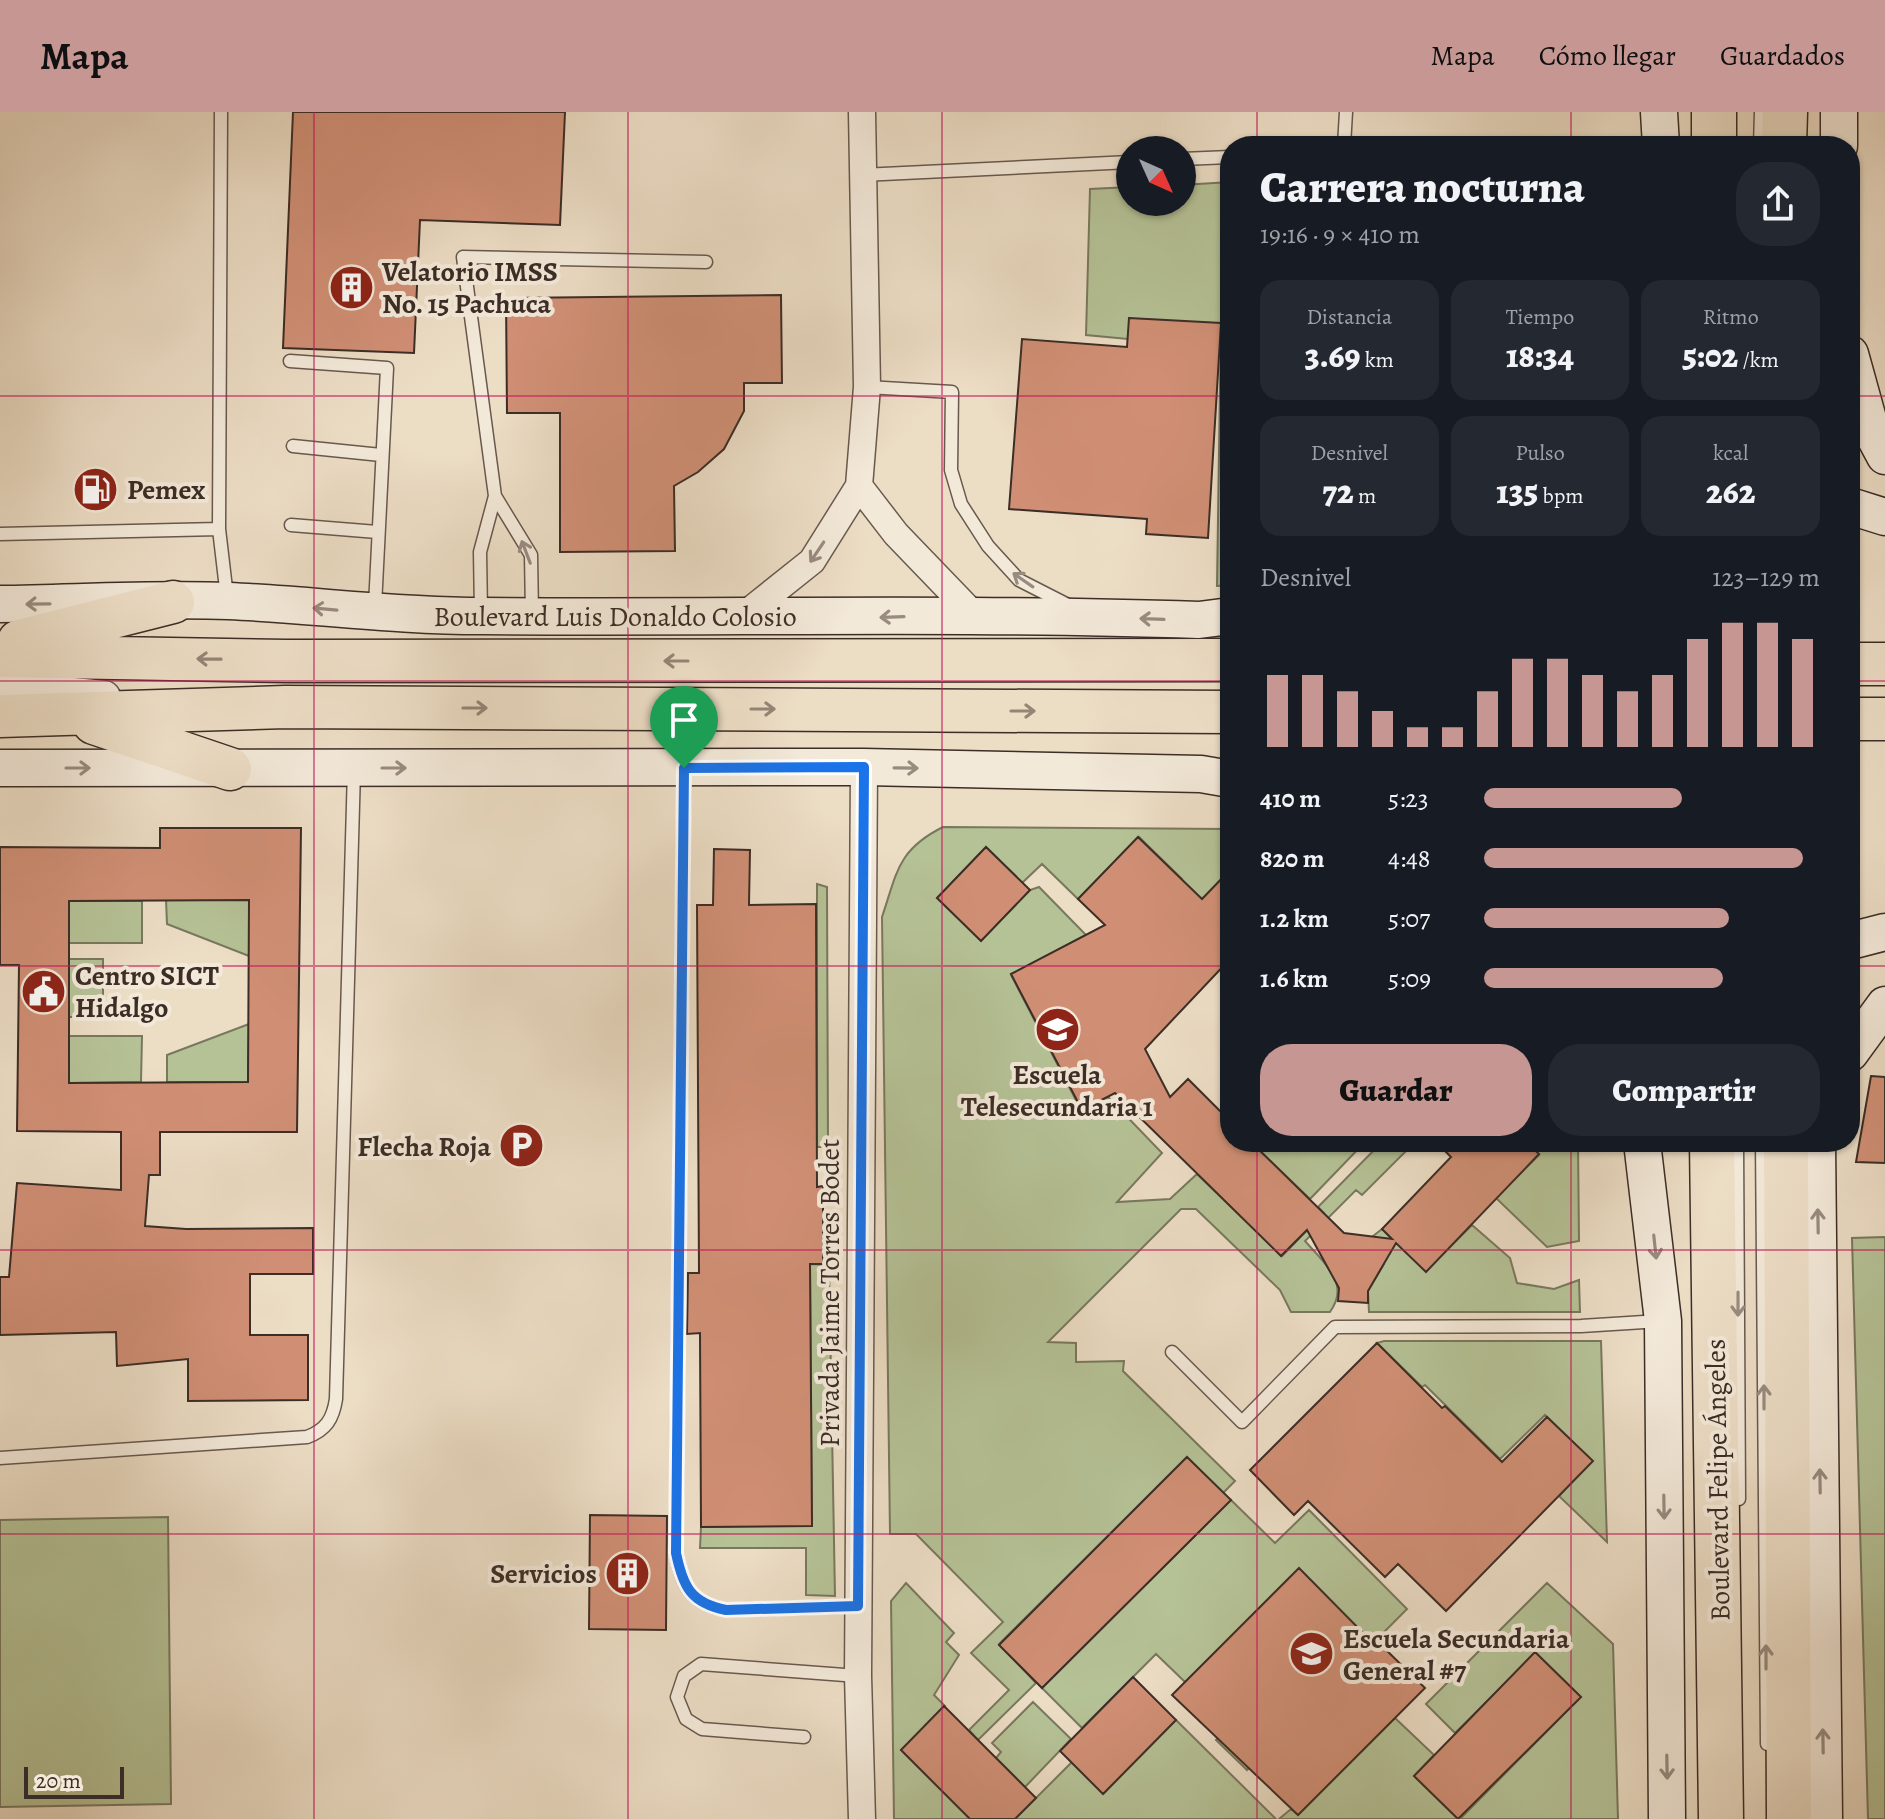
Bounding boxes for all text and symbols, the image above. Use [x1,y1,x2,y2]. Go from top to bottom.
text: Mapa [40,30,129,82]
text: Mapa [1431,37,1495,75]
text: Cómo llegar [1539,37,1676,75]
text: Guardados [1720,37,1845,75]
north arrow [1116,136,1196,216]
map controls [1116,136,1196,216]
text: Carrera nocturna [1260,157,1585,217]
button: share [1736,162,1820,246]
text: 19:16 · 9 × 410 m [1260,217,1420,252]
place label: Velatorio IMSS No. 15 Pachuca [381,253,558,323]
building icon: Velatorio IMSS No. 15 Pachuca [327,263,375,311]
text: Distancia [1306,302,1392,332]
text: Tiempo [1506,302,1574,332]
text: Ritmo [1703,302,1759,332]
text: 3.69 [1305,332,1360,379]
text: 18:34 [1506,332,1574,379]
text: 5:02 [1682,332,1738,379]
text: km [1360,345,1394,375]
text: /km [1738,345,1779,375]
text: Desnivel [1311,438,1388,468]
text: Pulso [1515,438,1565,468]
text: kcal [1713,438,1748,468]
fuel station icon: Pemex [72,465,120,513]
text: 72 [1322,468,1354,515]
text: 135 [1496,468,1538,515]
text: 262 [1706,468,1755,515]
place label: Pemex [127,471,205,509]
text: m [1354,481,1376,511]
text: bpm [1538,481,1584,511]
one-way arrow [518,541,532,565]
one-way arrow [809,541,825,563]
text: Desnivel [1260,560,1351,595]
text: 123–129 m [1712,560,1820,595]
one-way arrow [1013,572,1034,589]
one-way arrow [25,596,52,612]
street label: Boulevard Luis Donaldo Colosio [433,598,797,636]
one-way arrow [312,601,339,616]
one-way arrow [879,609,906,625]
one-way arrow [1139,611,1166,626]
one-way arrow [196,652,223,667]
one-way arrow [663,653,690,669]
pin [650,686,718,768]
icon: arrive [662,698,706,742]
one-way arrow [461,700,488,716]
one-way arrow [749,702,776,717]
one-way arrow [1009,703,1036,719]
one-way arrow [64,760,91,776]
one-way arrow [380,760,407,776]
one-way arrow [892,760,919,775]
text: 410 m [1260,781,1321,816]
text: 5:23 [1388,781,1429,816]
text: 820 m [1260,841,1324,876]
text: 4:48 [1388,841,1430,876]
text: 1.2 km [1260,901,1329,936]
text: 5:07 [1388,901,1430,936]
place label: Centro SICT Hidalgo [75,957,219,1027]
text: 1.6 km [1260,961,1328,996]
text: 5:09 [1388,961,1431,996]
public building icon: Centro SICT Hidalgo [20,967,68,1015]
school or university icon: Escuela Telesecundaria 1 [1033,1005,1081,1053]
button: Guardar [1260,1044,1532,1136]
button: Compartir [1548,1044,1820,1136]
place label: Escuela Telesecundaria 1 [961,1056,1153,1126]
parking icon: Flecha Roja [498,1122,546,1170]
place label: Flecha Roja [357,1128,491,1166]
street label: Privada Jaime Torres Bodet [811,1139,849,1447]
one-way arrow [1810,1208,1826,1235]
one-way arrow [1648,1233,1663,1260]
one-way arrow [1730,1290,1746,1317]
street label: Boulevard Felipe Ángeles [1697,1338,1739,1622]
one-way arrow [1756,1384,1772,1411]
one-way arrow [1813,1468,1828,1495]
one-way arrow [1656,1493,1672,1520]
building icon: Servicios [604,1549,652,1597]
place label: Servicios [490,1555,597,1593]
place label: Escuela Secundaria General #7 [1343,1620,1570,1690]
school or university icon: Escuela Secundaria General #7 [1288,1630,1336,1678]
one-way arrow [1758,1644,1774,1671]
one-way arrow [1815,1728,1831,1755]
one-way arrow [1659,1753,1675,1780]
scale bar [24,1763,124,1799]
text: 20 m [36,1766,81,1796]

